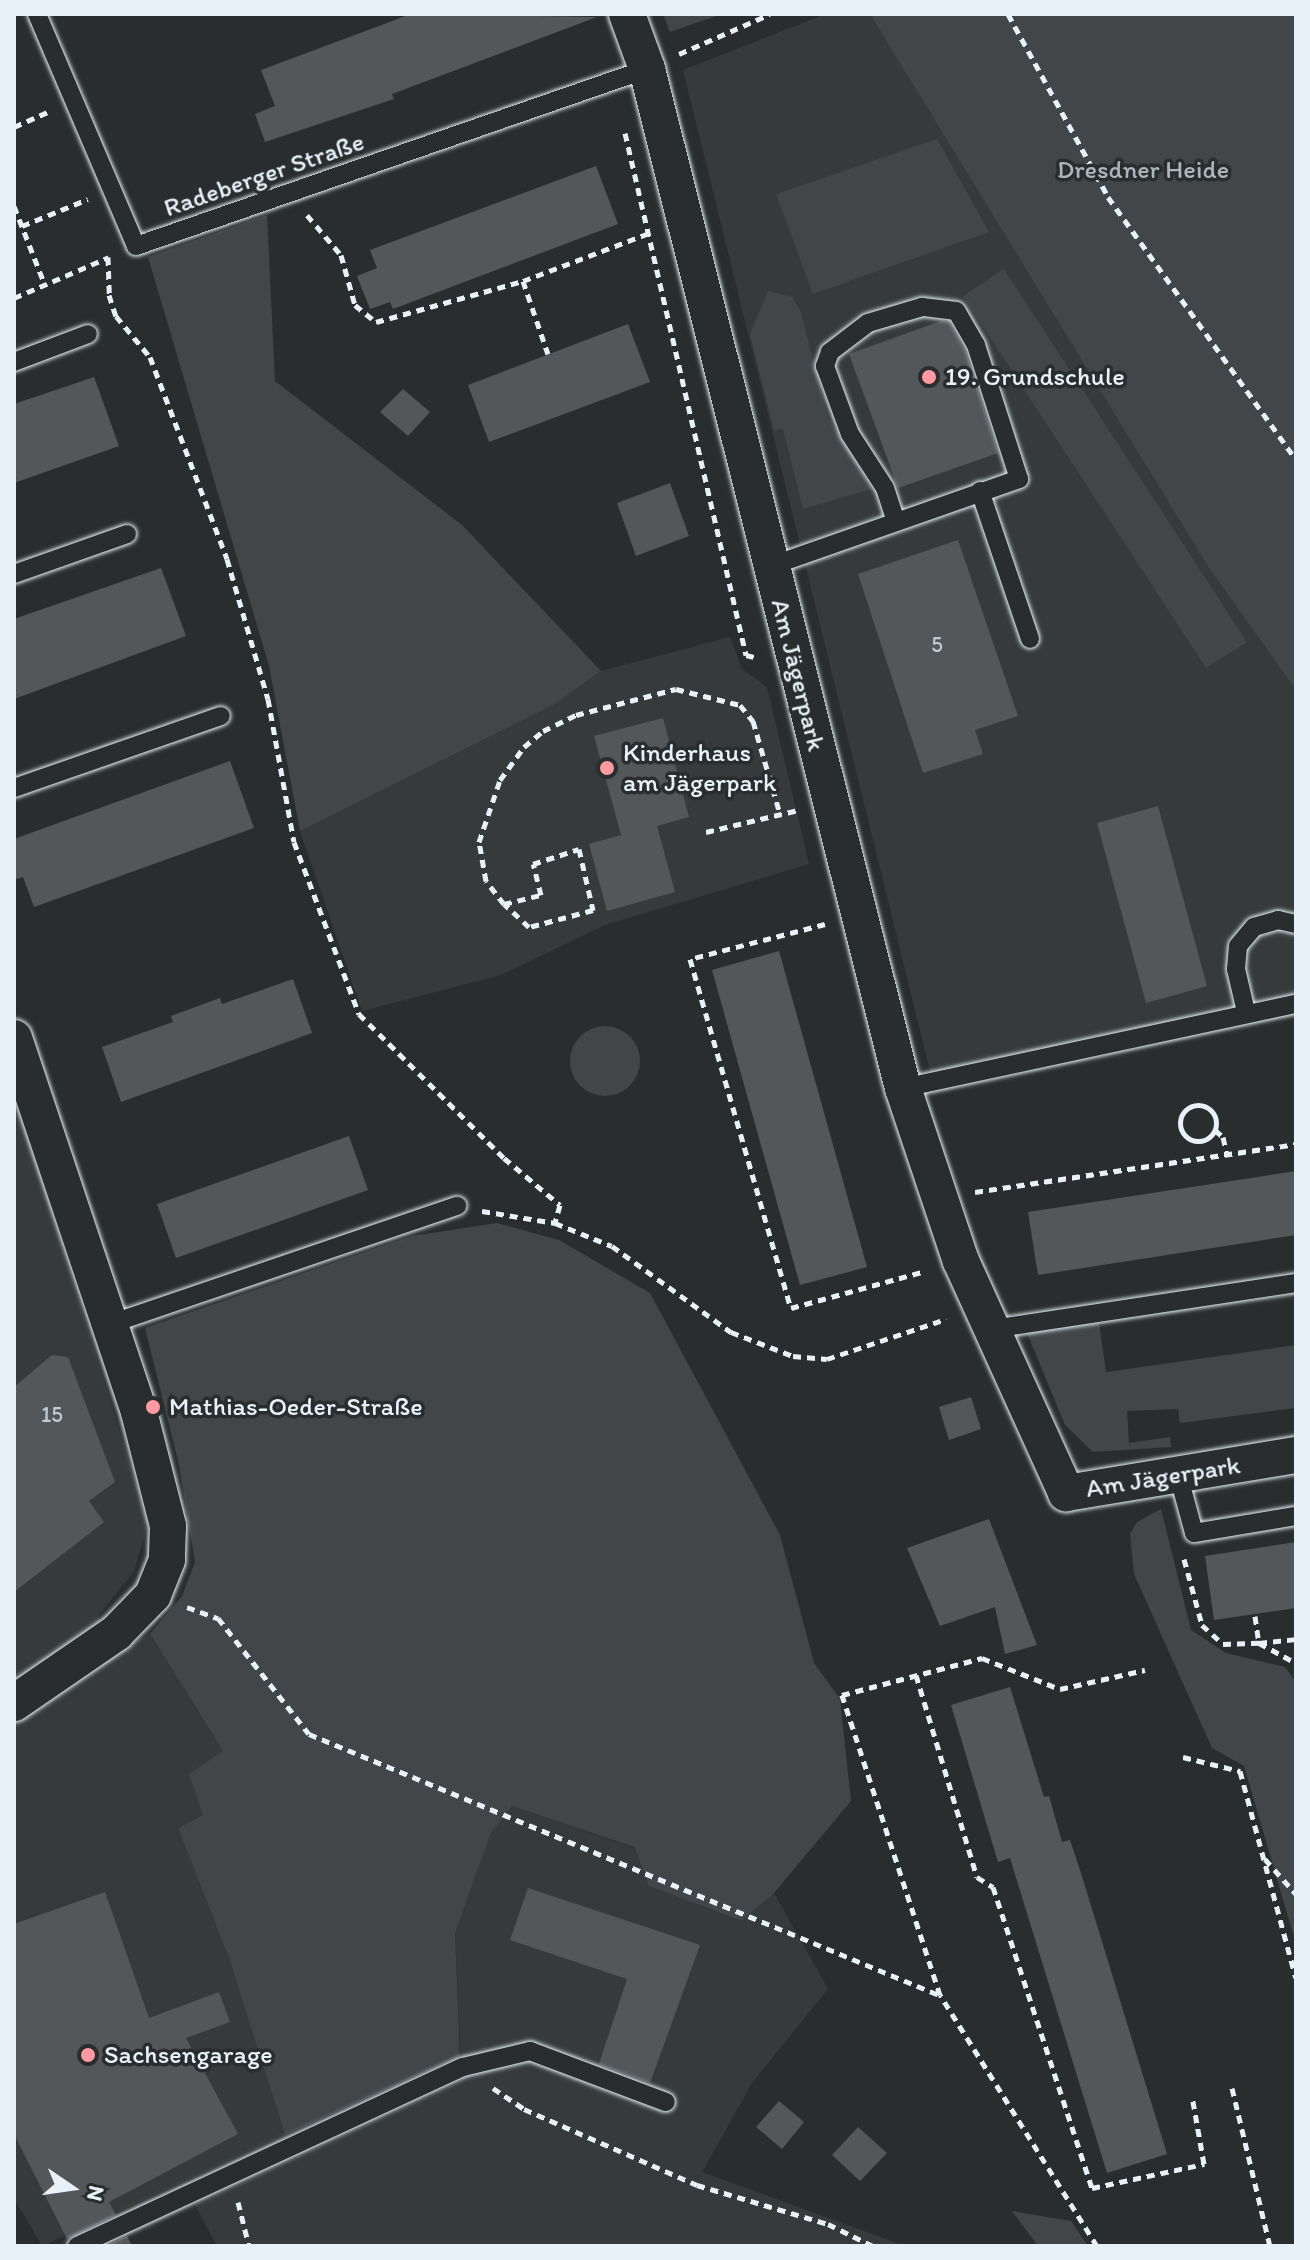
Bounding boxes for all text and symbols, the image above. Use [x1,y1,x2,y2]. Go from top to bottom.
street label: Radeberger Straße [160,126,368,224]
park label: Dresdner Heide [1057,154,1229,186]
place label: 19. Grundschule [945,361,1125,393]
marker: 19. Grundschule [920,368,938,386]
street label: Am Jägerpark [764,596,832,754]
house number: 5 [931,632,943,658]
place label: Kinderhaus am Jägerpark [623,737,776,798]
marker: Kinderhaus am Jägerpark [598,759,616,777]
place label: Mathias-Oeder-Straße [169,1391,423,1423]
marker: Mathias-Oeder-Straße [144,1398,162,1416]
house number: 15 [41,1402,63,1428]
street label: Am Jägerpark [1084,1449,1242,1505]
place label: Sachsengarage [104,2039,273,2071]
marker: Sachsengarage [79,2046,97,2064]
north arrow [32,2148,112,2228]
text: N [81,2183,111,2204]

